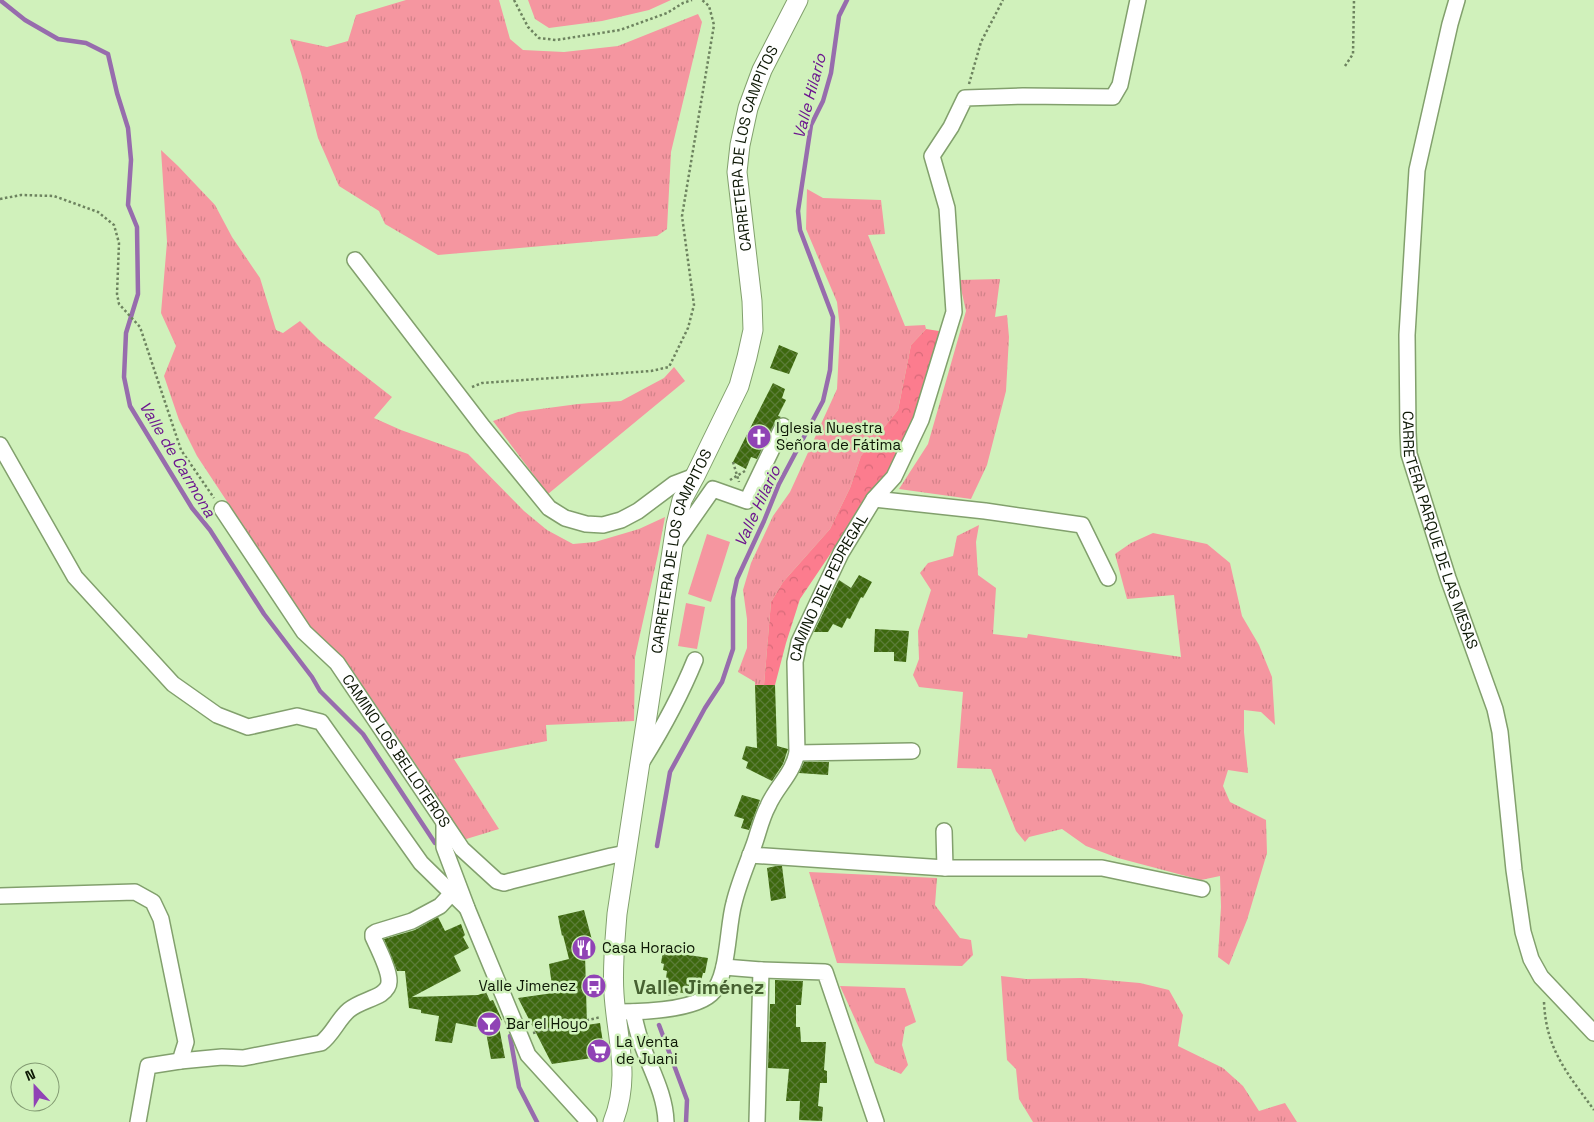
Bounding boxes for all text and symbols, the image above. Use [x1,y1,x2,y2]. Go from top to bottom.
street label: CARRETERA DE LOS CAMPITOS [727,42,782,252]
water label: Valle Hilario [788,50,831,141]
water label: Valle de Carmona [135,397,221,522]
street label: CARRETERA PARQUE DE LAS MESAS [1399,411,1483,652]
place label: Iglesia Nuestra Señora de Fátima [776,418,901,454]
church icon: Iglesia Nuestra Señora de Fátima [746,424,772,450]
street label: CARRETERA DE LOS CAMPITOS [647,446,716,655]
water label: Valle Hilario [729,461,786,550]
street label: CAMINO DEL PEDREGAL [785,510,872,663]
street label: CAMINO LOS BELLOTEROS [338,670,455,831]
restaurant icon: Casa Horacio [571,935,597,961]
place label: Casa Horacio [602,938,695,957]
bus stop icon: Valle Jimenez [581,973,607,999]
district label: Valle Jiménez [634,974,764,1000]
place label: Valle Jimenez [479,976,576,995]
bar icon: Bar el Hoyo [476,1011,502,1037]
place label: Bar el Hoyo [506,1014,588,1033]
place label: La Venta de Juani [616,1032,679,1068]
supermarket icon: La Venta de Juani [586,1038,612,1064]
north arrow [10,1062,60,1112]
text: N [22,1065,38,1085]

